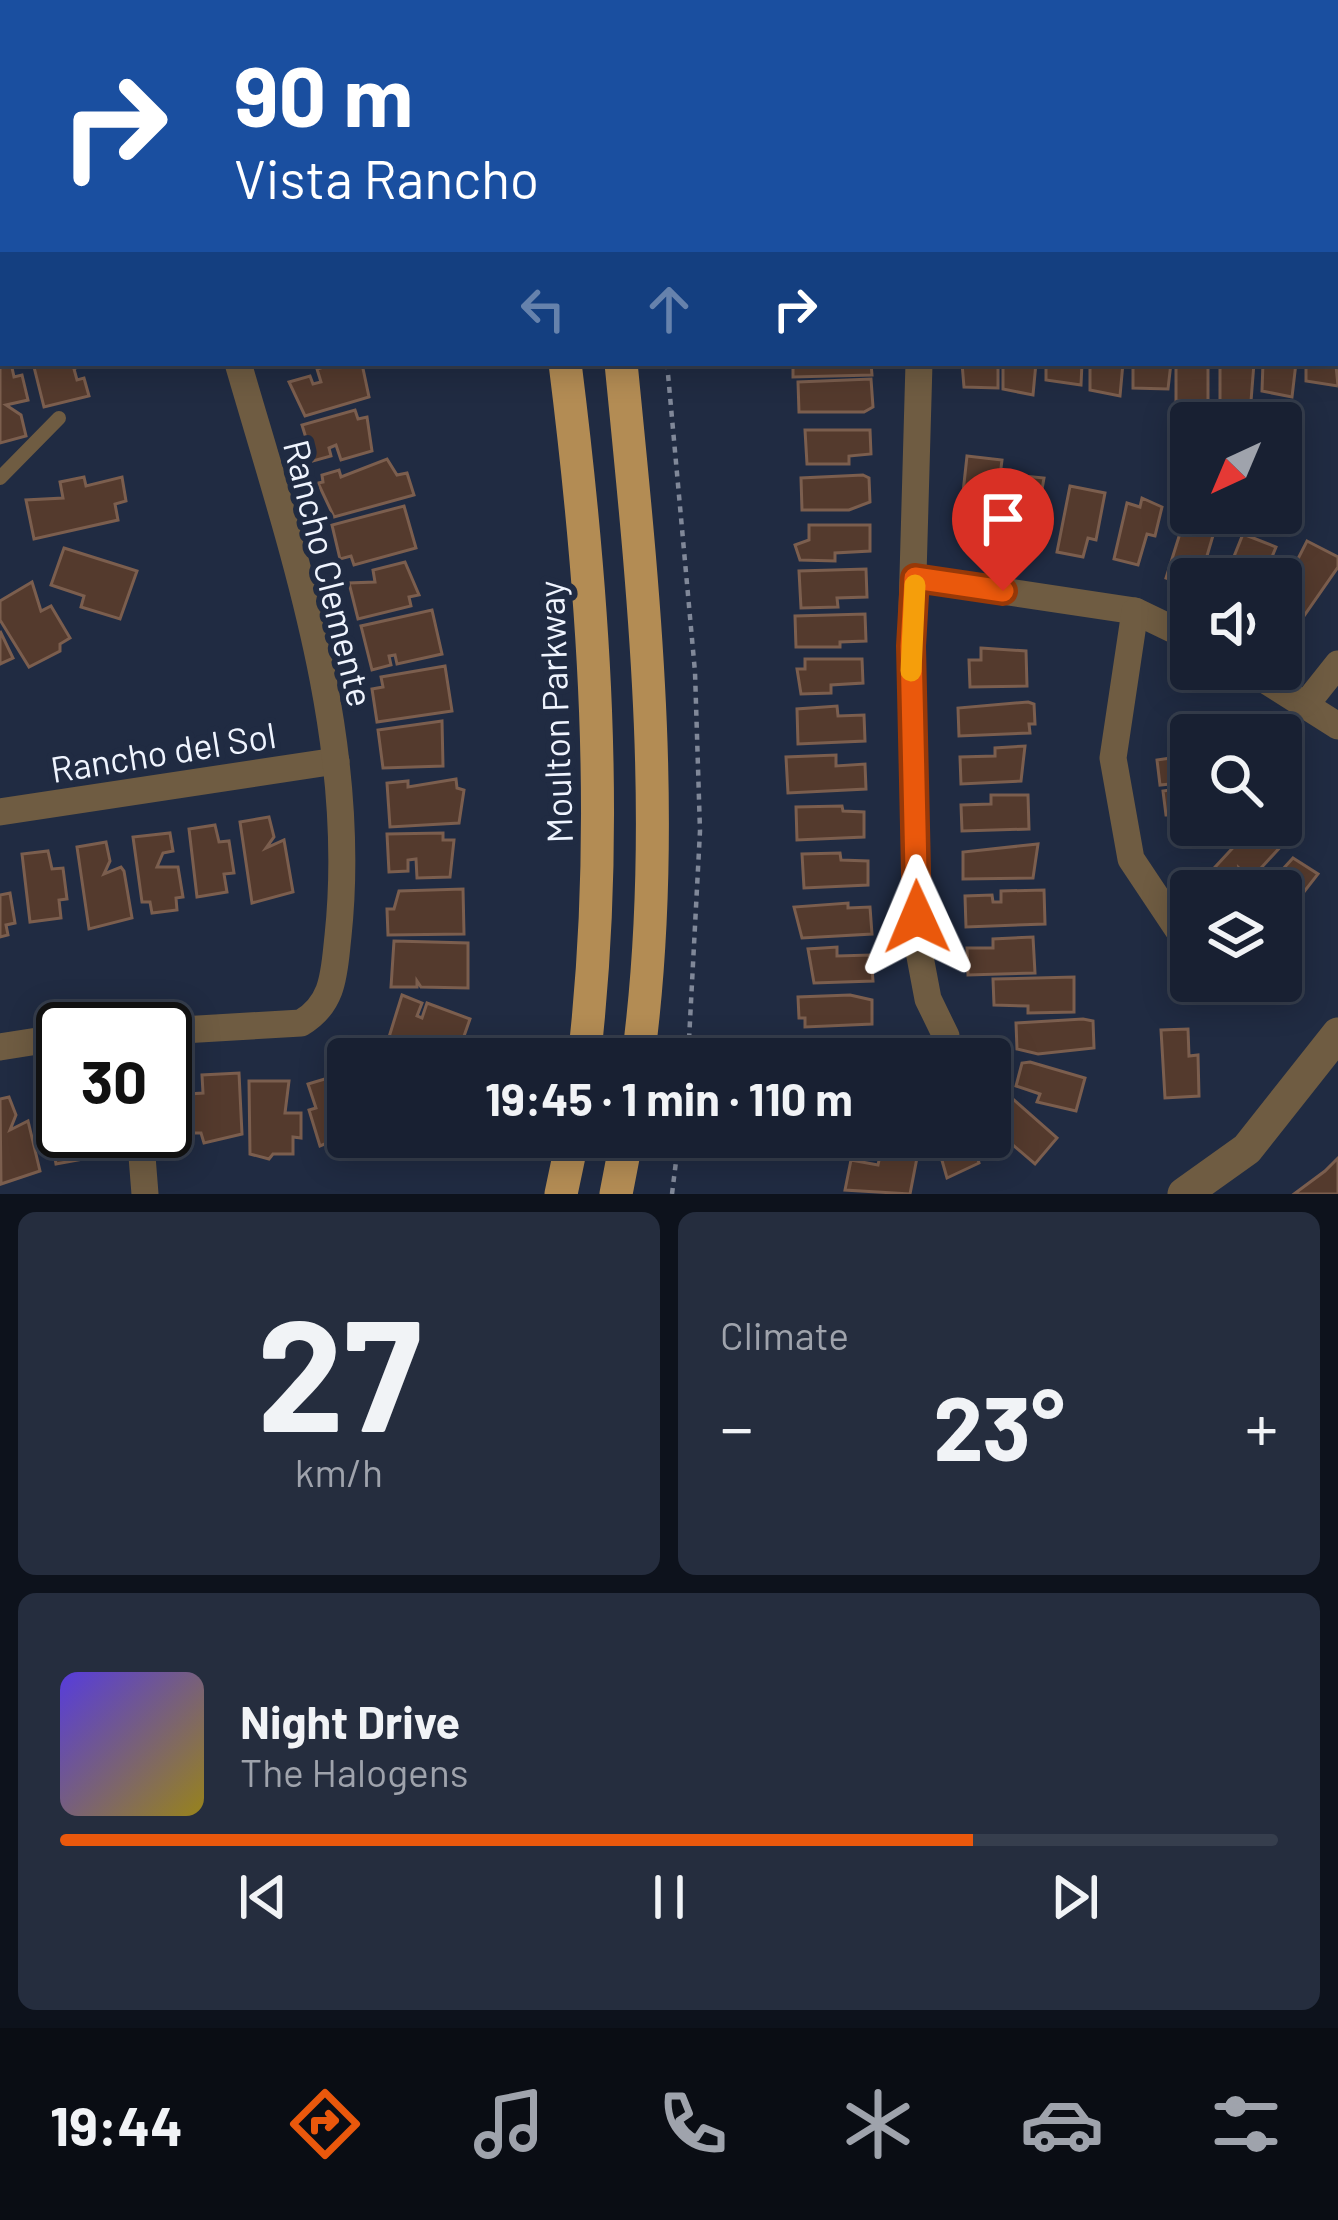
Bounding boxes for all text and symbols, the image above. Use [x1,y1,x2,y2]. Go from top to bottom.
text: 90 m [234,43,413,144]
icon: right [36,48,192,204]
text: Vista Rancho [234,145,539,210]
icon: left [510,276,576,342]
icon: ahead [636,276,702,342]
icon: right [762,276,828,342]
north arrow [1170,402,1302,534]
map controls [1170,402,1302,1002]
street label: Rancho Clemente [276,435,384,711]
pin [952,468,1054,591]
icon: arrive [970,486,1036,552]
button: sound [1170,558,1302,690]
street label: Moulton Parkway [528,580,580,844]
street label: Rancho del Sol [47,712,279,790]
button: search [1170,714,1302,846]
position arrow [854,854,980,980]
button: layers [1170,870,1302,1002]
speed limit sign: 30 [36,1002,192,1158]
text: 19:45 · 1 min · 110 m [485,1071,853,1125]
text: 27 [257,1276,421,1463]
text: Climate [720,1311,849,1358]
text: 23° [933,1371,1065,1479]
text: − [720,1386,753,1465]
text: + [1245,1386,1278,1465]
text: km/h [295,1448,383,1495]
text: Night Drive [240,1694,460,1748]
text: The Halogens [240,1748,469,1795]
icon: previous [230,1864,296,1930]
icon: pause [636,1864,702,1930]
icon: next [1042,1864,1108,1930]
icon: directions [283,2082,367,2166]
icon: music [467,2082,551,2166]
icon: phone [651,2082,735,2166]
icon: climate [836,2082,920,2166]
icon: car [1020,2082,1104,2166]
icon: filters [1204,2082,1288,2166]
text: 19:44 [50,2092,183,2157]

